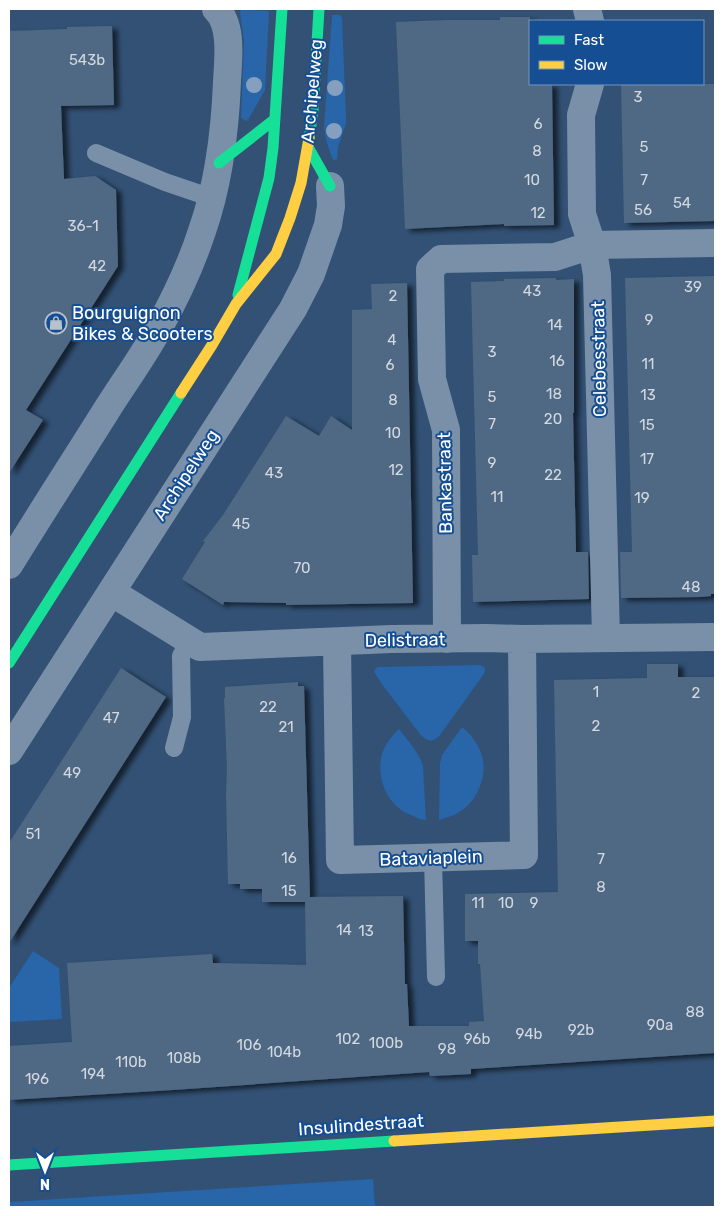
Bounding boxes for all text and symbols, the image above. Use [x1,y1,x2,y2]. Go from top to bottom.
legend [529,20,704,85]
text: Fast [574,31,604,49]
street label: Archipelweg [297,38,327,144]
house number: 543b [69,51,105,69]
text: Slow [574,56,607,74]
house number: 3 [633,88,643,106]
house number: 6 [533,115,543,133]
house number: 5 [640,138,649,156]
house number: 8 [532,142,542,160]
house number: 10 [524,171,540,189]
house number: 7 [640,171,648,189]
house number: 54 [673,194,691,212]
house number: 56 [634,201,652,219]
house number: 12 [530,204,546,222]
house number: 36-1 [67,217,99,235]
house number: 42 [88,257,106,275]
house number: 39 [684,278,702,296]
house number: 43 [523,282,541,300]
house number: 2 [389,287,398,305]
street label: Celebesstraat [587,301,611,417]
place label: Bourguignon Bikes & Scooters [72,302,213,345]
shop icon: Bourguignon Bikes & Scooters [44,311,68,335]
house number: 9 [645,311,654,329]
house number: 14 [547,316,563,334]
house number: 4 [387,331,397,349]
house number: 3 [487,343,497,361]
house number: 16 [549,352,565,370]
house number: 11 [642,355,654,373]
house number: 6 [385,356,395,374]
house number: 18 [546,385,562,403]
house number: 13 [640,386,656,404]
house number: 5 [488,388,497,406]
house number: 8 [388,391,398,409]
house number: 20 [544,410,562,428]
house number: 7 [488,415,496,433]
house number: 15 [639,416,655,434]
house number: 10 [385,424,401,442]
street label: Archipelweg [148,425,224,525]
street label: Bankastraat [433,432,457,534]
house number: 17 [640,450,654,468]
house number: 9 [488,454,497,472]
house number: 12 [388,461,404,479]
house number: 43 [265,464,283,482]
house number: 22 [544,466,562,484]
house number: 11 [491,488,503,506]
house number: 19 [634,489,650,507]
house number: 45 [232,515,250,533]
house number: 70 [293,559,311,577]
house number: 48 [682,578,700,596]
street label: Delistraat [364,628,446,652]
house number: 1 [593,683,599,701]
house number: 2 [692,684,701,702]
house number: 22 [259,698,277,716]
house number: 47 [103,709,120,727]
house number: 2 [592,717,601,735]
house number: 21 [278,718,294,736]
house number: 49 [63,764,81,782]
house number: 51 [25,825,41,843]
street label: Bataviaplein [379,845,483,871]
house number: 16 [281,849,297,867]
house number: 7 [597,850,605,868]
house number: 8 [596,878,606,896]
house number: 15 [281,882,297,900]
house number: 11 [472,894,484,912]
house number: 10 [498,894,514,912]
house number: 9 [530,894,539,912]
house number: 14 [336,921,352,939]
house number: 13 [358,922,374,940]
house number: 88 [685,1003,705,1021]
house number: 90a [647,1016,673,1034]
house number: 92b [568,1021,594,1039]
house number: 94b [516,1025,543,1043]
house number: 102 [336,1030,361,1048]
house number: 96b [464,1030,490,1048]
house number: 100b [369,1034,403,1052]
house number: 106 [237,1036,262,1054]
house number: 98 [438,1040,456,1058]
house number: 104b [267,1043,301,1061]
house number: 108b [167,1049,201,1067]
house number: 110b [115,1053,147,1071]
house number: 194 [81,1065,105,1083]
house number: 196 [25,1070,49,1088]
street label: Insulindestraat [297,1110,425,1140]
north arrow [20,1146,70,1196]
text: N [40,1175,50,1192]

